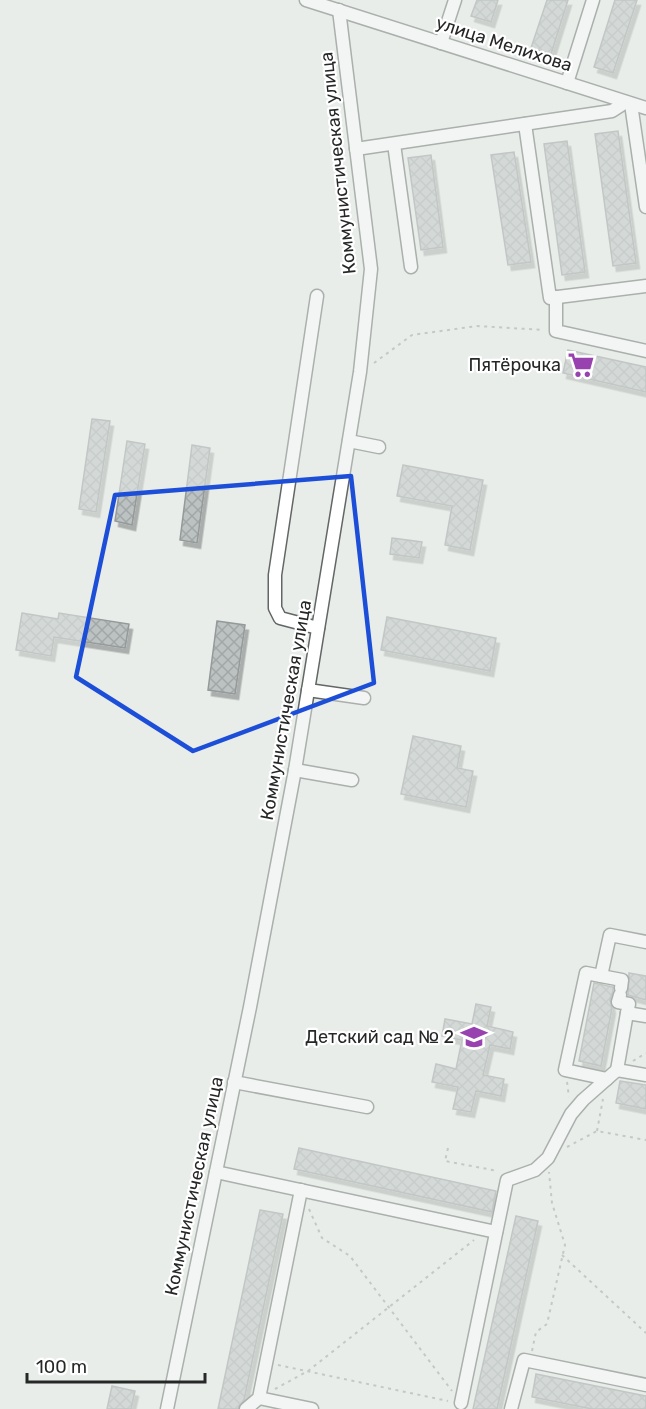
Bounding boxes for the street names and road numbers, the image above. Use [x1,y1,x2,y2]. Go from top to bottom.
street label: улица Мелихова [433,12,575,76]
street label: Коммунистическая улица [315,51,361,275]
street label: Коммунистическая улица [256,598,316,822]
street label: Коммунистическая улица [160,1075,228,1297]

